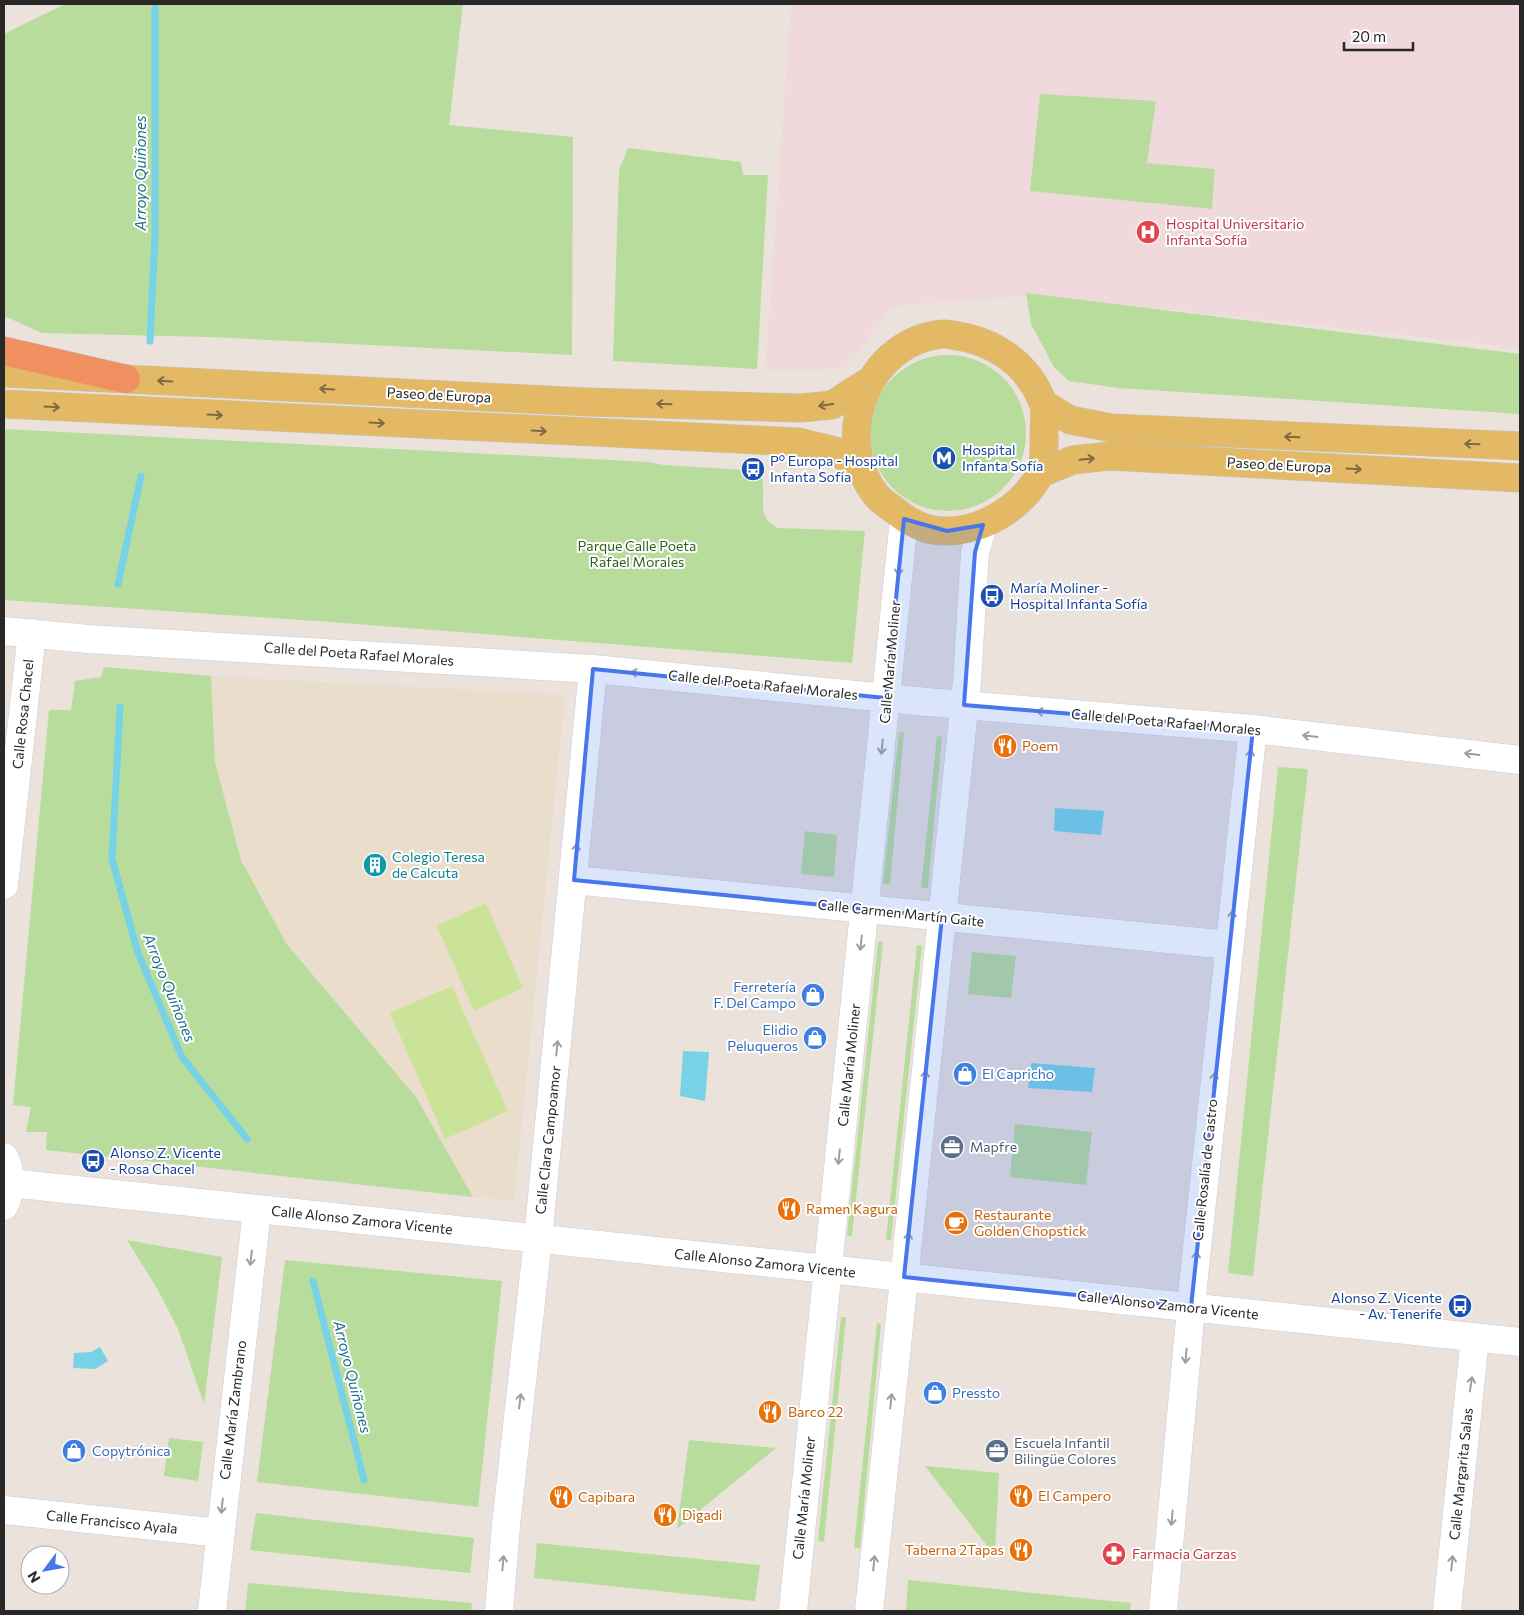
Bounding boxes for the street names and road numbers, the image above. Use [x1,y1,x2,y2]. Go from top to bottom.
street label: Paseo de Europa [386,383,492,406]
street label: Paseo de Europa [1226,453,1332,476]
street label: Calle María Moliner [876,599,903,724]
street label: Calle del Poeta Rafael Morales [263,638,455,669]
street label: Calle Rosa Chacel [8,658,37,770]
street label: Calle del Poeta Rafael Morales [667,666,859,703]
street label: Calle del Poeta Rafael Morales [1070,705,1262,738]
street label: Calle Carmen Martín Gaite [817,895,985,930]
street label: Calle María Moliner [834,1002,863,1127]
street label: Calle Clara Campoamor [531,1064,564,1215]
street label: Calle Rosalía de Castro [1189,1098,1220,1242]
street label: Calle Alonso Zamora Vicente [270,1202,454,1237]
street label: Calle Alonso Zamora Vicente [673,1245,857,1280]
street label: Calle Alonso Zamora Vicente [1076,1287,1260,1322]
street label: Calle María Zambrano [216,1339,249,1481]
street label: Calle Margarita Salas [1445,1407,1476,1541]
street label: Calle María Moliner [789,1435,818,1560]
street label: Calle Francisco Ayala [46,1506,179,1537]

